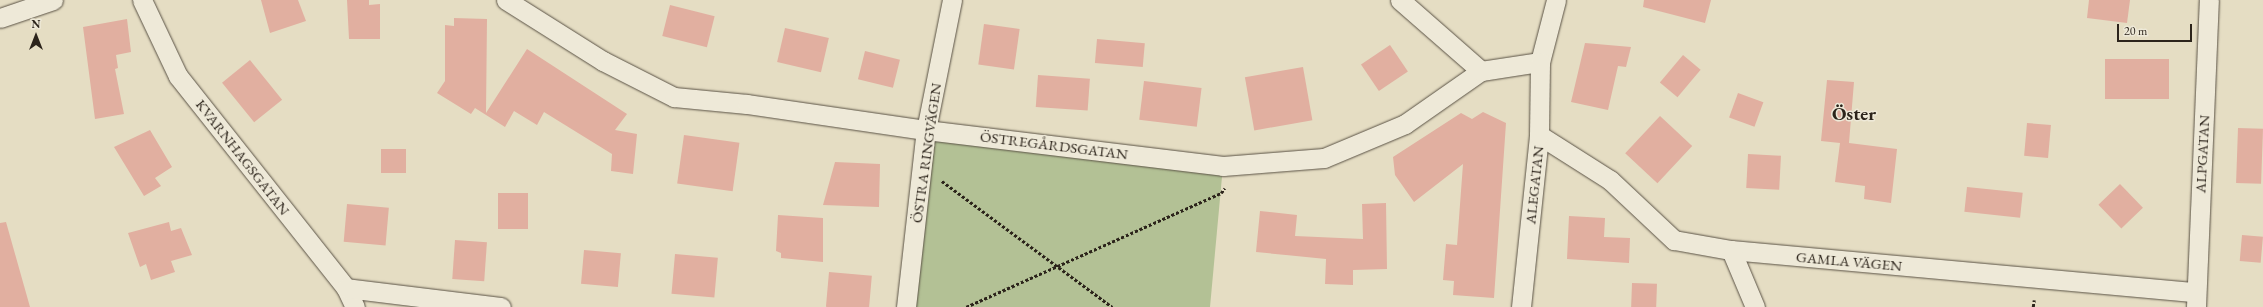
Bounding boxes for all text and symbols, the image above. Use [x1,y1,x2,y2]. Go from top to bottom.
north arrow [16,16,56,56]
scale bar [2119,16,2194,42]
text: N [32,17,40,31]
text: 20 m [2124,23,2147,39]
street label: ÖSTRA RINGVÄGEN [907,82,945,224]
street label: KVARNHAGSGATAN [192,95,294,219]
district label: Öster [1832,103,1876,125]
street label: ALPGATAN [2191,114,2213,194]
street label: ÖSTREGÅRDSGATAN [979,127,1129,163]
street label: ALEGATAN [1521,145,1547,225]
street label: GAMLA VÄGEN [1795,247,1903,275]

